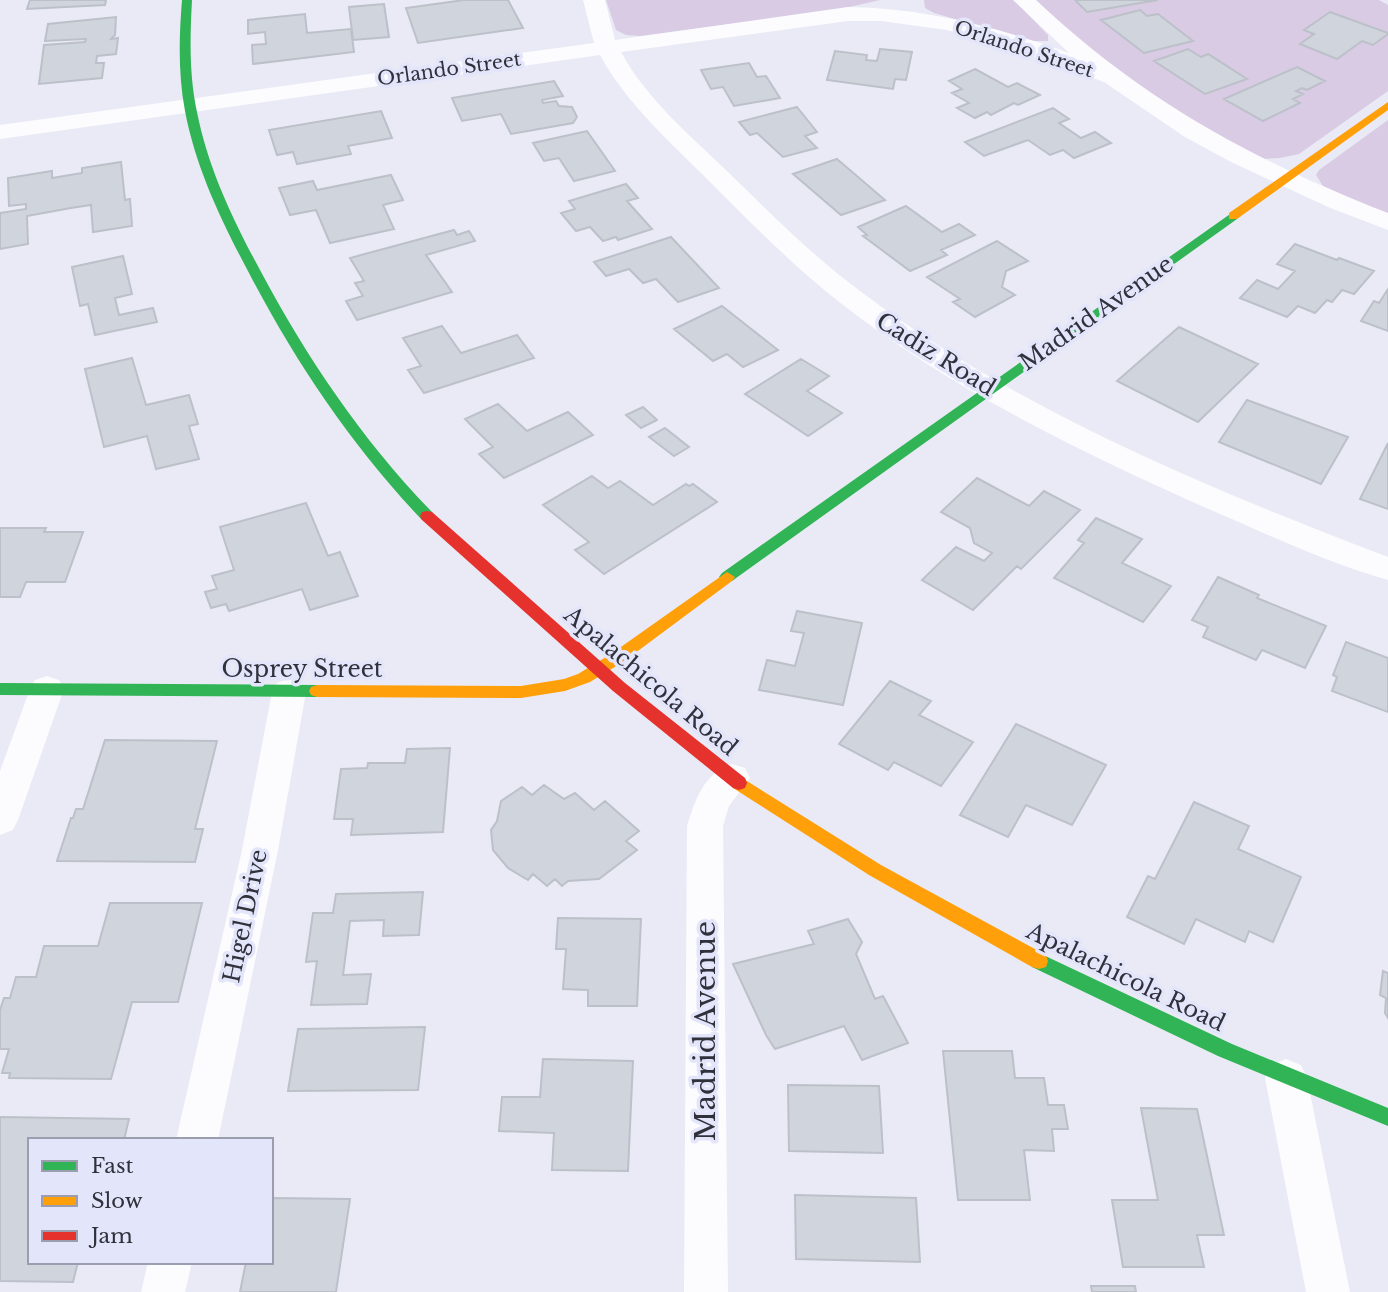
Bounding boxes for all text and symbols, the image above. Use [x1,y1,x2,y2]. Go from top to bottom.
street label: Orlando Street [952,16,1097,83]
street label: Orlando Street [376,47,523,90]
street label: Madrid Avenue [1014,250,1178,376]
street label: Cadiz Road [871,306,1001,402]
street label: Apalachicola Road [558,600,743,762]
street label: Osprey Street [221,655,383,683]
street label: Higel Drive [217,847,273,985]
street label: Apalachicola Road [1021,916,1230,1037]
street label: Madrid Avenue [688,921,723,1141]
legend [28,1138,273,1264]
text: Fast [91,1153,133,1179]
text: Slow [91,1188,143,1214]
text: Jam [88,1223,133,1249]

